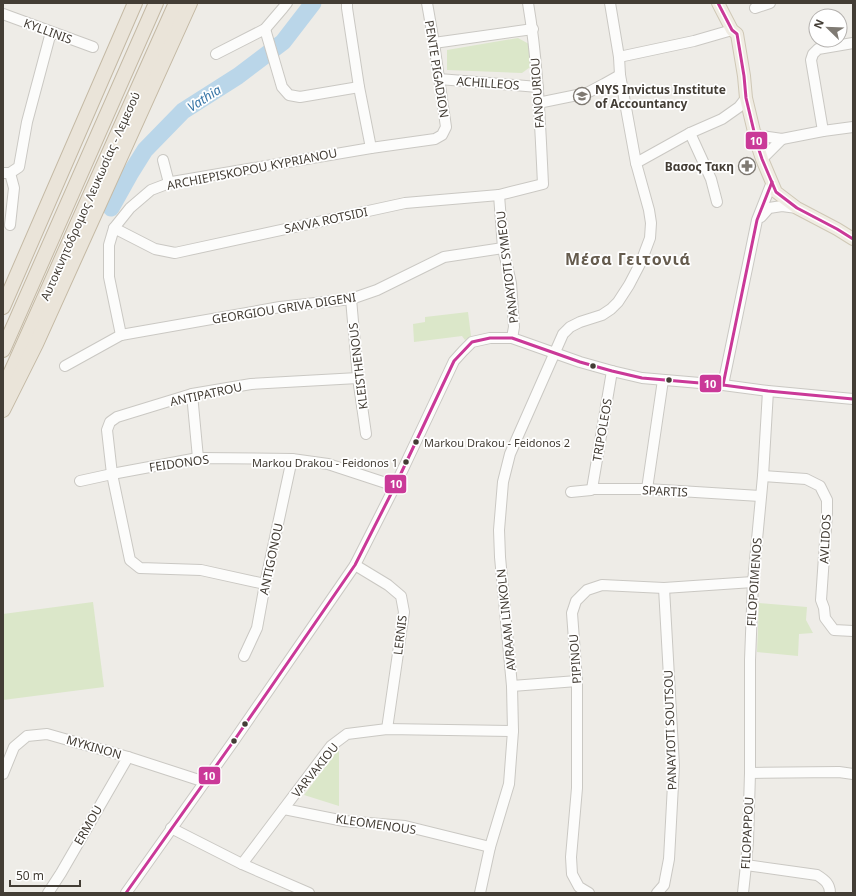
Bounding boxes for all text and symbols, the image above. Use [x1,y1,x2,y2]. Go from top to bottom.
north arrow [808,8,848,48]
street label: KYLLINIS [21,14,75,48]
text: N [810,17,827,31]
street label: PENTE PIGADION [421,19,453,119]
street label: FANOURIOU [526,57,548,129]
street label: ACHILLEOS [456,72,521,94]
water label: Vathia [184,80,225,116]
place label: NYS Invictus Institute of Accountancy [595,81,726,112]
school or university icon: NYS Invictus Institute of Accountancy [572,86,592,106]
street label: Αυτοκινητόδρομος Λευκωσίας - Λεμεσού [36,89,144,303]
line badge: 10 [745,131,768,150]
text: 10 [750,133,762,148]
street label: ARCHIEPISKOPOU KYPRIANOU [165,144,339,194]
pharmacy icon: Βασος Τακη [737,156,757,176]
place label: Βασος Τακη [665,158,734,175]
street label: SAVVA ROTSIDI [283,203,369,237]
street label: PANAYIOTI SYMEOU [492,210,522,324]
district label: Μέσα Γειτονιά [565,248,691,270]
street label: GEORGIOU GRIVA DIGENI [211,288,357,328]
street label: KLEISTHENOUS [344,321,372,410]
unlabelled marker [588,361,598,371]
line badge: 10 [699,374,722,393]
unlabelled marker [664,375,674,385]
text: 10 [704,376,716,391]
street label: ANTIPATROU [168,378,244,410]
street label: TRIPOLEOS [588,397,616,463]
place label: Markou Drakou - Feidonos 2 [424,435,570,450]
marker: Markou Drakou - Feidonos 2 [411,437,421,447]
street label: FEIDONOS [148,450,210,476]
place label: Markou Drakou - Feidonos 1 [252,455,398,470]
marker: Markou Drakou - Feidonos 1 [401,457,411,467]
line badge: 10 [384,474,407,494]
text: 10 [390,476,402,491]
street label: SPARTIS [642,481,689,501]
street label: AVLIDOS [815,513,835,564]
street label: ANTIGONOU [255,522,287,596]
street label: FILOPOIMENOS [742,537,766,627]
street label: AVRAAM LINKOLN [492,568,520,672]
street label: LERNIS [389,614,411,656]
street label: PIPINOU [565,634,585,684]
street label: PANAYIOTI SOUTSOU [659,670,681,790]
unlabelled marker [240,719,250,729]
street label: MYKINON [64,731,124,763]
unlabelled marker [229,736,239,746]
street label: VARVAKIOU [288,739,342,801]
line badge: 10 [198,766,221,785]
text: 10 [203,768,215,783]
street label: FILOPAPPOU [737,796,757,870]
street label: ERMOU [70,802,106,848]
street label: KLEOMENOUS [335,810,418,838]
scale bar [10,862,80,888]
text: 50 m [16,867,44,884]

